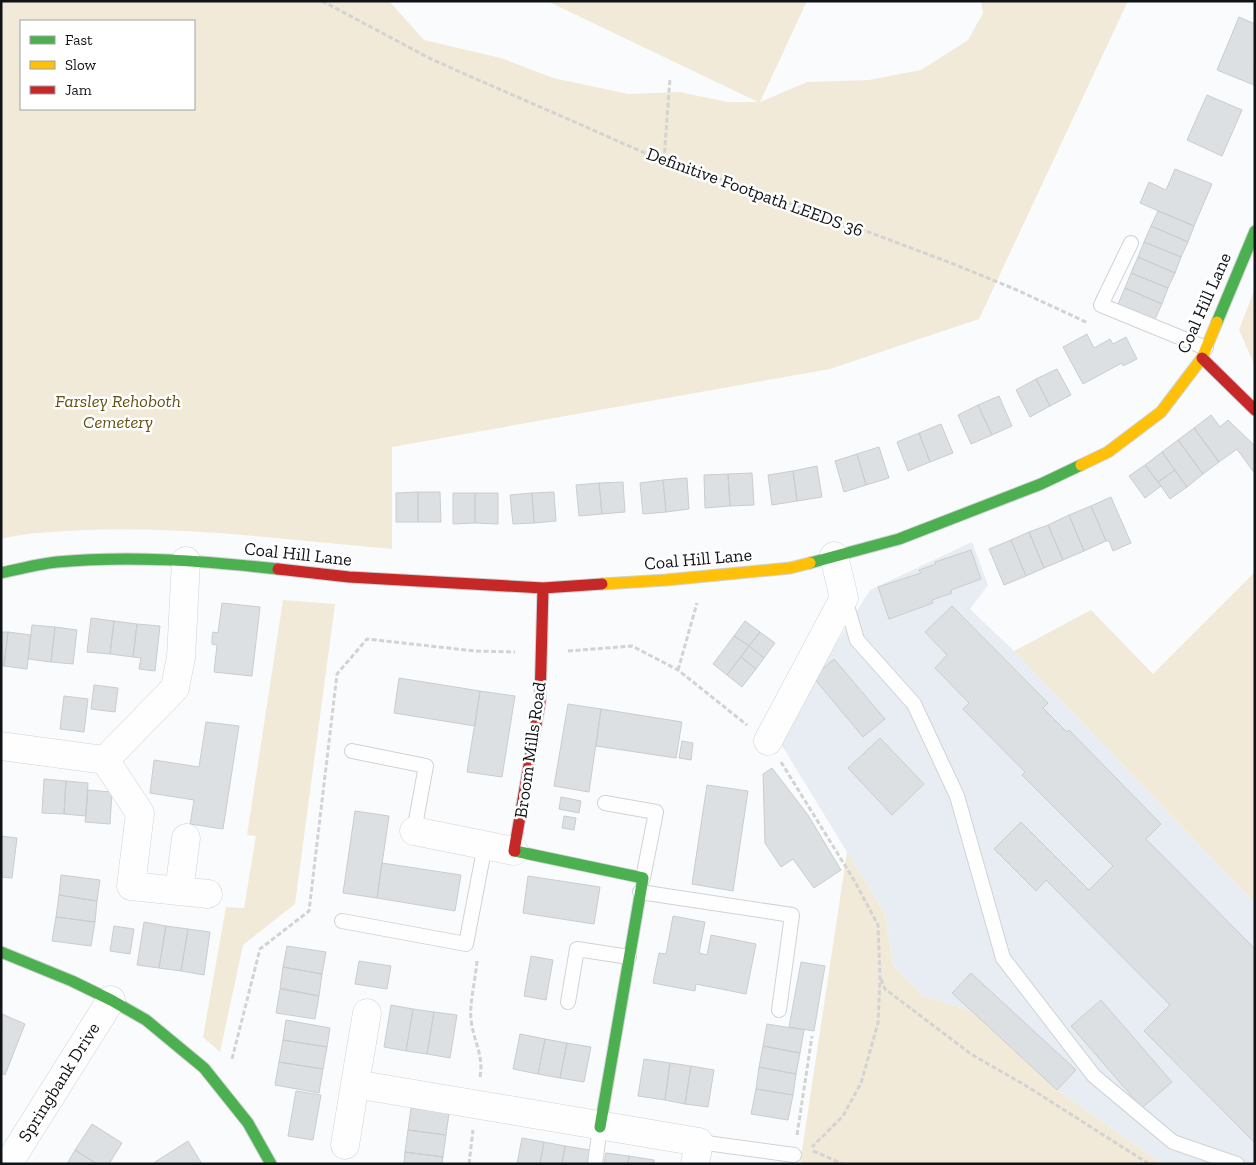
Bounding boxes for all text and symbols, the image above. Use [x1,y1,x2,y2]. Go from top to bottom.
legend [20,20,195,110]
text: Fast [65,31,93,49]
text: Slow [65,56,97,74]
text: Jam [65,81,92,99]
street label: Definitive Footpath LEEDS 36 [643,142,867,242]
street label: Coal Hill Lane [1172,249,1236,357]
park label: Farsley Rehoboth Cemetery [55,390,181,433]
street label: Coal Hill Lane [243,537,353,571]
street label: Coal Hill Lane [643,543,753,575]
street label: Broom Mills Road [510,680,550,820]
street label: Springbank Drive [13,1018,105,1146]

